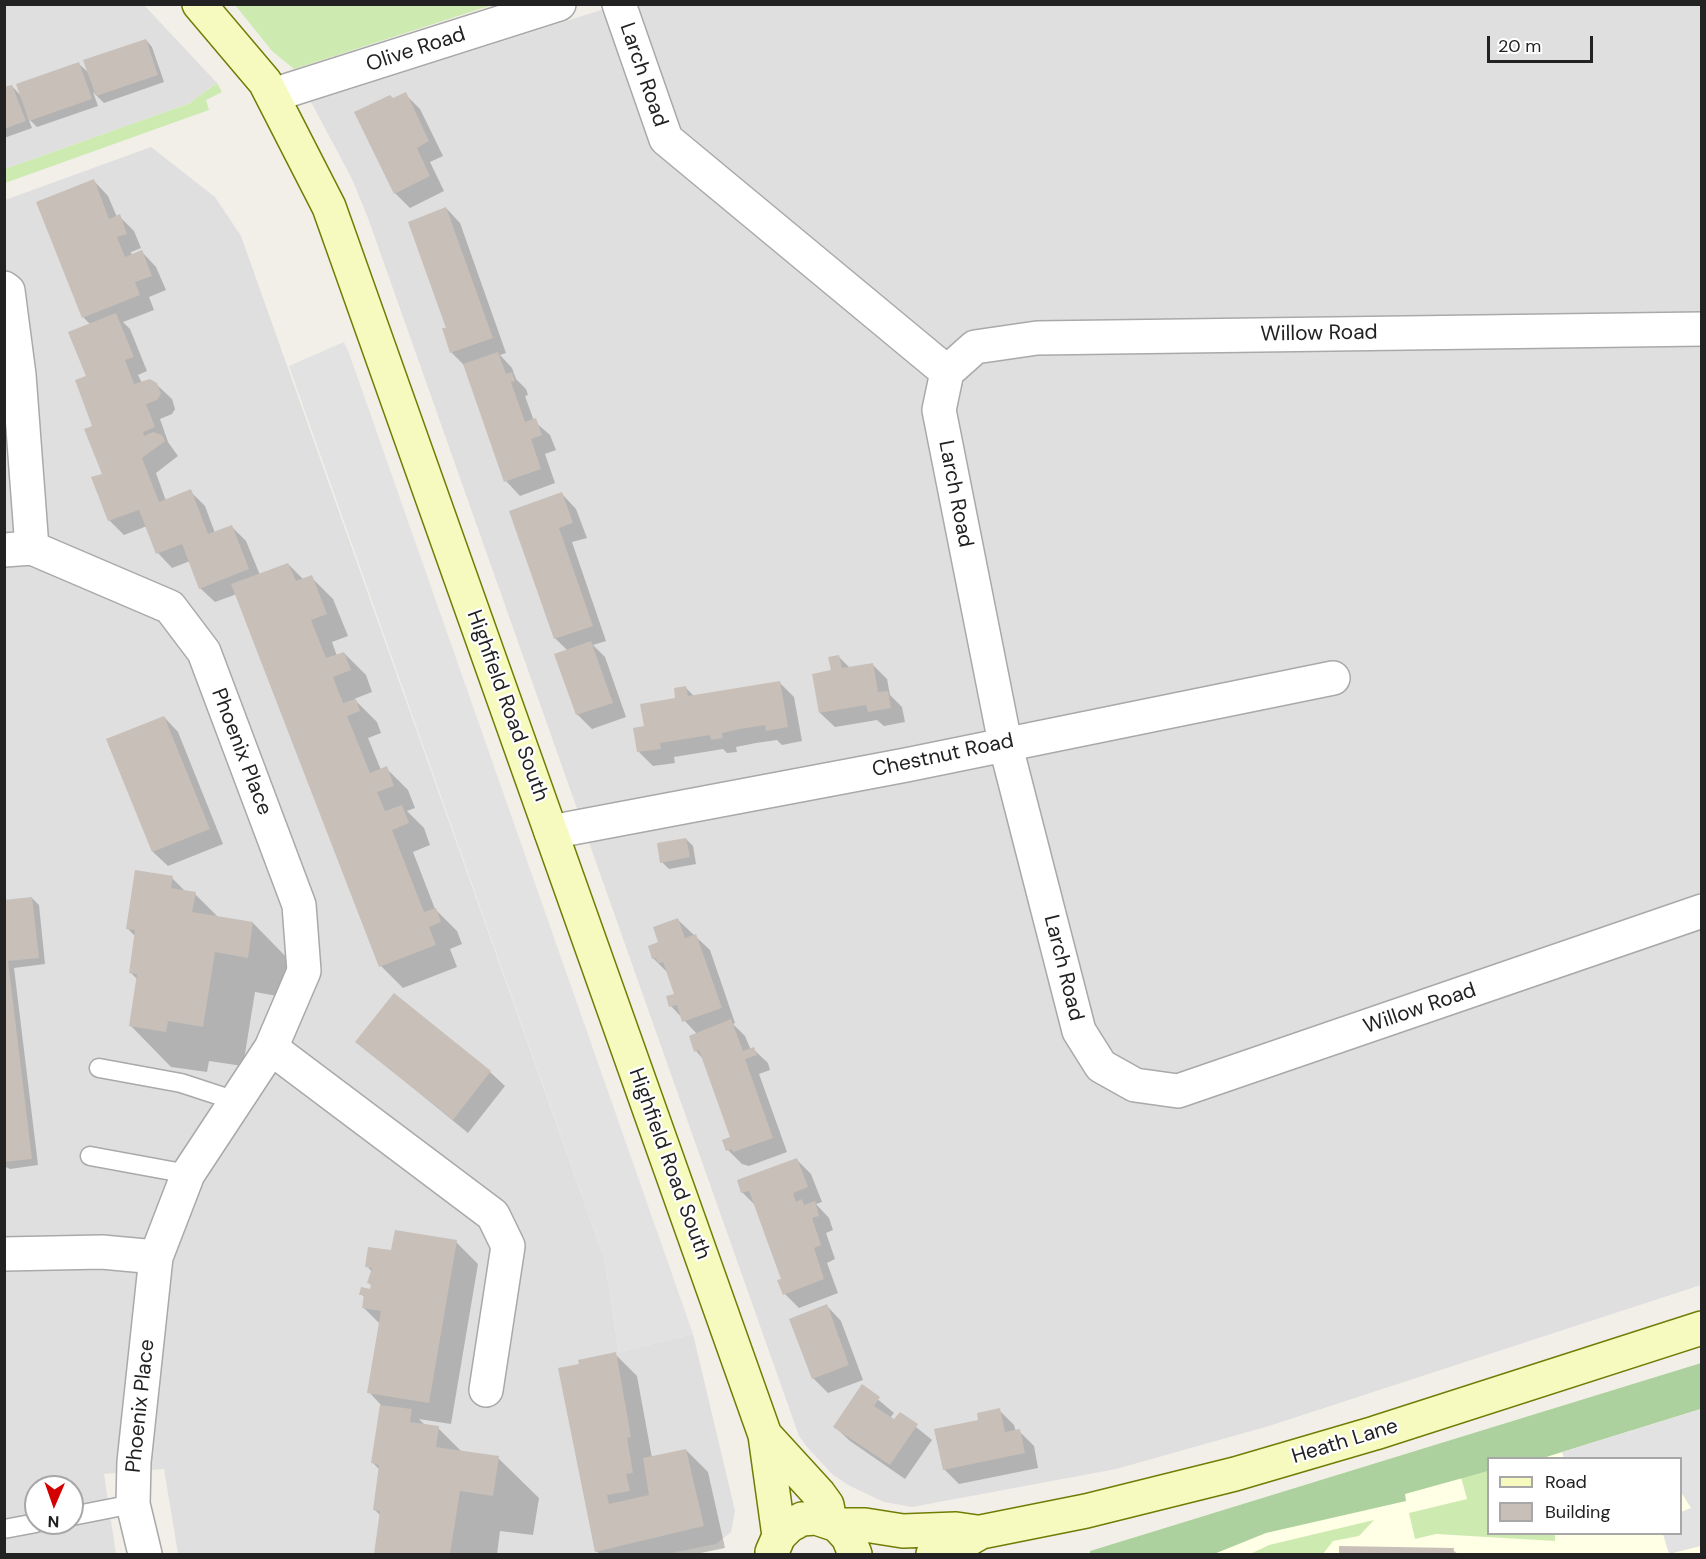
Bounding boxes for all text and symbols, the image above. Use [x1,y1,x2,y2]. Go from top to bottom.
street label: Larch Road [613,20,673,130]
street label: Olive Road [363,22,469,78]
scale bar [1490,24,1596,62]
text: 20 m [1498,34,1541,58]
street label: Willow Road [1260,320,1378,348]
street label: Larch Road [932,438,978,550]
street label: Highfield Road South [461,607,553,805]
street label: Phoenix Place [205,685,277,819]
street label: Chestnut Road [870,729,1016,783]
street label: Larch Road [1038,912,1088,1024]
street label: Willow Road [1360,978,1480,1040]
street label: Highfield Road South [623,1065,715,1263]
street label: Phoenix Place [121,1338,161,1474]
street label: Heath Lane [1289,1414,1401,1470]
legend [1487,1457,1682,1535]
text: Road [1545,1470,1587,1494]
north arrow [24,1475,84,1535]
text: Building [1545,1500,1610,1524]
text: N [47,1511,60,1532]

